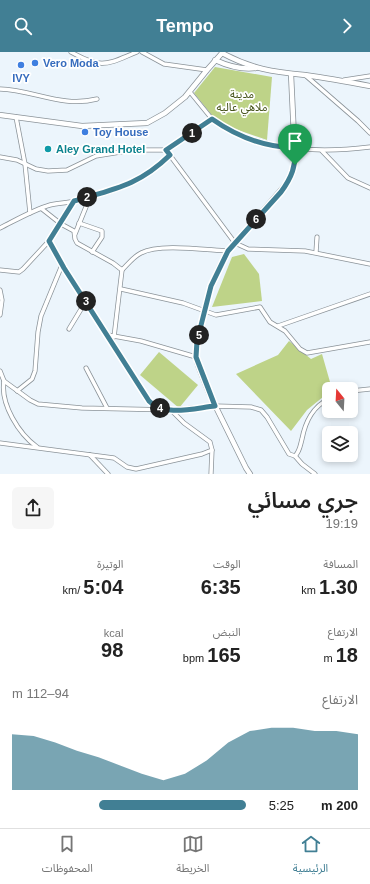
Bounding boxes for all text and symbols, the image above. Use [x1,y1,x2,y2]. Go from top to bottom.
icon: search [12,15,34,37]
icon: forward [336,15,358,37]
text: Tempo [156,16,214,36]
place label: Vero Moda [43,57,100,69]
marker: Vero Moda [30,58,40,68]
marker: IVY [16,60,26,70]
place label: IVY [12,72,31,84]
park label: مدينة ملاهي عاليه [217,88,268,117]
pin: 1 [182,123,202,143]
pin [278,124,312,165]
place label: Toy House [93,126,148,138]
marker: Toy House [80,127,90,137]
text: 1 [189,127,195,139]
icon: arrive [284,130,306,152]
place label: Aley Grand Hotel [56,143,145,155]
marker: Aley Grand Hotel [43,144,53,154]
pin: 2 [77,187,97,207]
text: 2 [84,191,90,203]
pin: 6 [246,209,266,229]
text: 6 [253,213,259,225]
pin: 3 [76,291,96,311]
text: 3 [83,295,89,307]
pin: 5 [189,325,209,345]
text: 5 [196,329,202,341]
north arrow [322,382,358,418]
map controls [322,382,358,462]
pin: 4 [150,398,170,418]
text: 4 [157,402,163,414]
button: layers [322,426,358,462]
button: share [12,487,54,529]
text: جري مسائي [248,488,358,513]
text: 19:19 [325,516,358,531]
text: الوتيرة [97,558,123,570]
text: الوقت [213,558,241,570]
text: المسافة [323,558,358,570]
text: 5:04 [83,576,123,598]
text: 6:35 [201,576,241,598]
text: 1.30 [319,576,358,598]
text: /km [63,584,83,596]
text: km [301,584,319,596]
text: النبض [213,626,241,638]
text: الارتفاع [328,626,358,638]
text: kcal [104,627,123,639]
text: 98 [101,639,123,661]
text: 165 [207,644,241,666]
text: 18 [336,644,358,666]
text: bpm [183,652,207,664]
text: m [324,652,336,664]
text: 94–112 m [12,686,69,701]
text: الارتفاع [322,692,358,707]
text: 5:25 [269,798,294,813]
text: 200 m [321,798,358,813]
tab: المحفوظات [42,833,93,880]
tab: الخريطة [176,833,209,880]
tab: الرئيسية [293,833,328,880]

